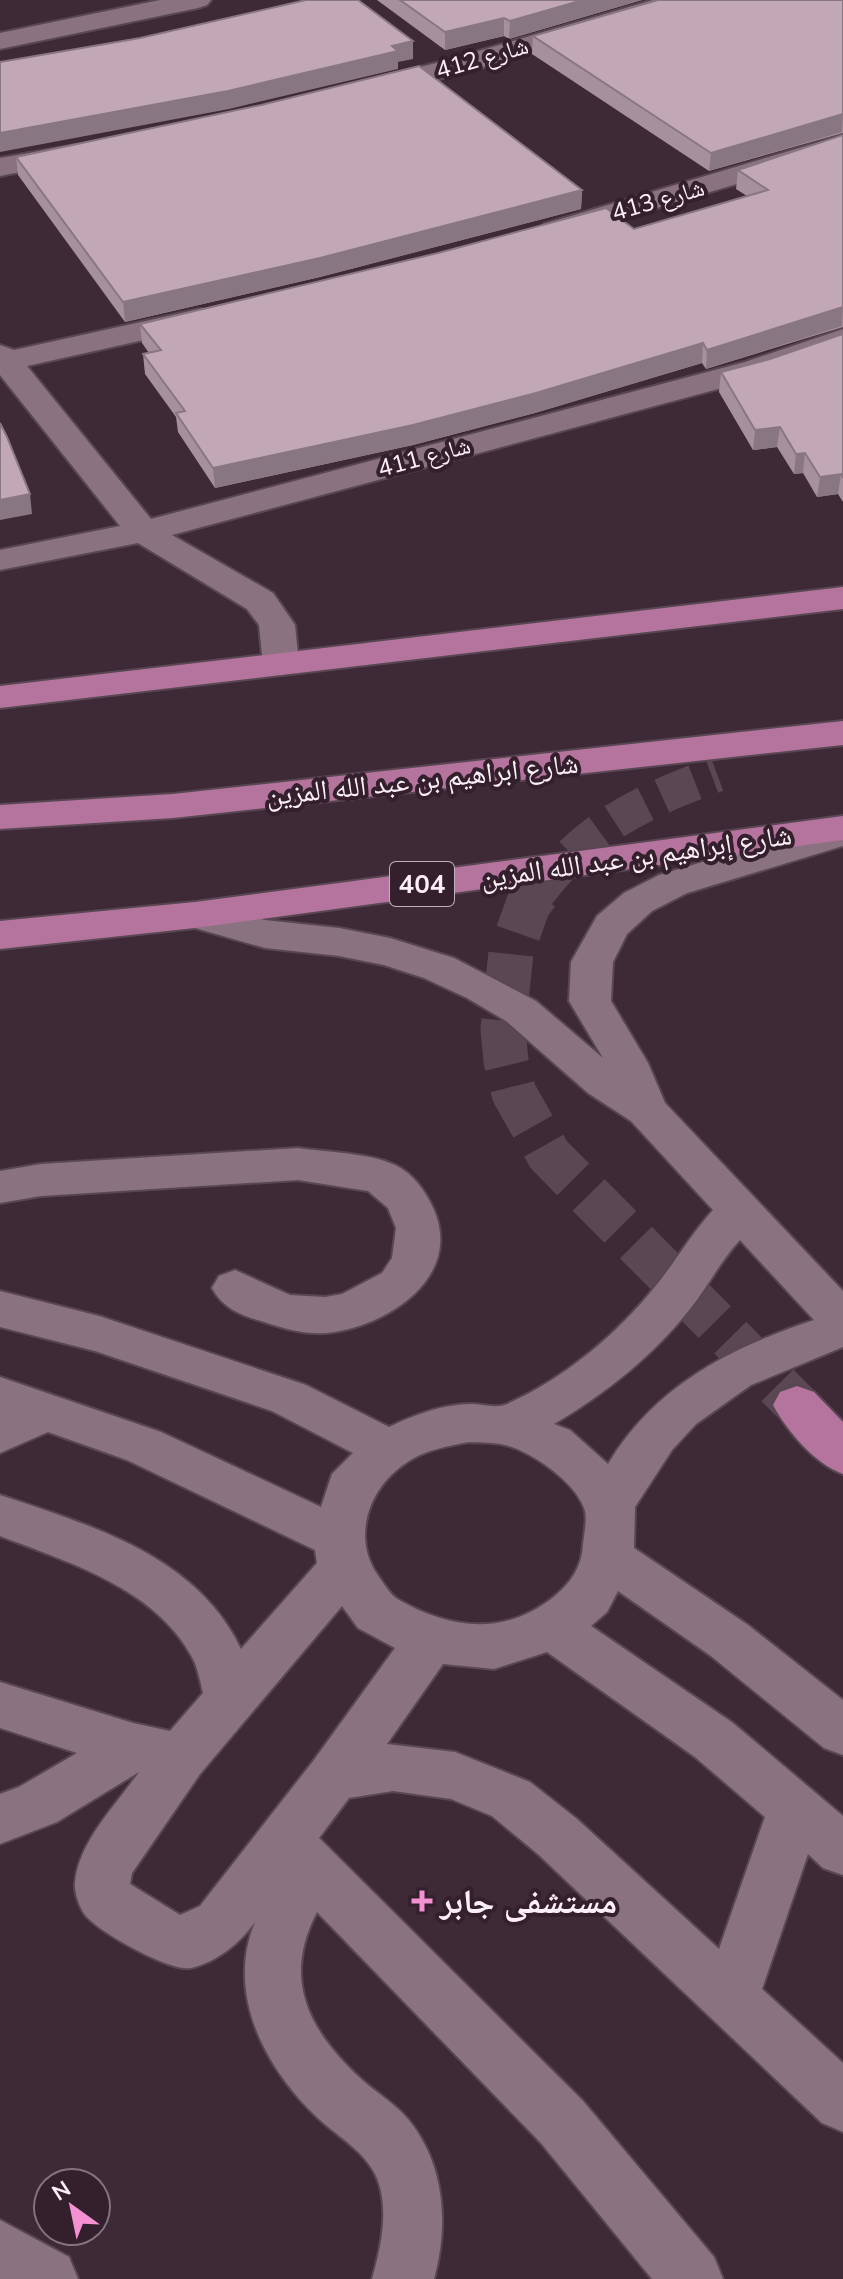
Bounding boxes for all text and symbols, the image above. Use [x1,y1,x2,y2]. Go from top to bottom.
street label: شارع 412 [432,30,532,86]
street label: شارع 413 [608,172,708,228]
street label: شارع 411 [374,429,474,485]
street label: شارع ابراهيم بن عبد الله المزين [264,745,580,815]
street label: شارع إبراهيم بن عبد الله المزين [478,816,794,898]
road number: 404 [390,862,454,906]
place label: مستشفى جابر [438,1879,617,1925]
marker: مستشفى جابر [411,1890,433,1912]
north arrow [32,2167,112,2247]
text: N [47,2174,77,2208]

